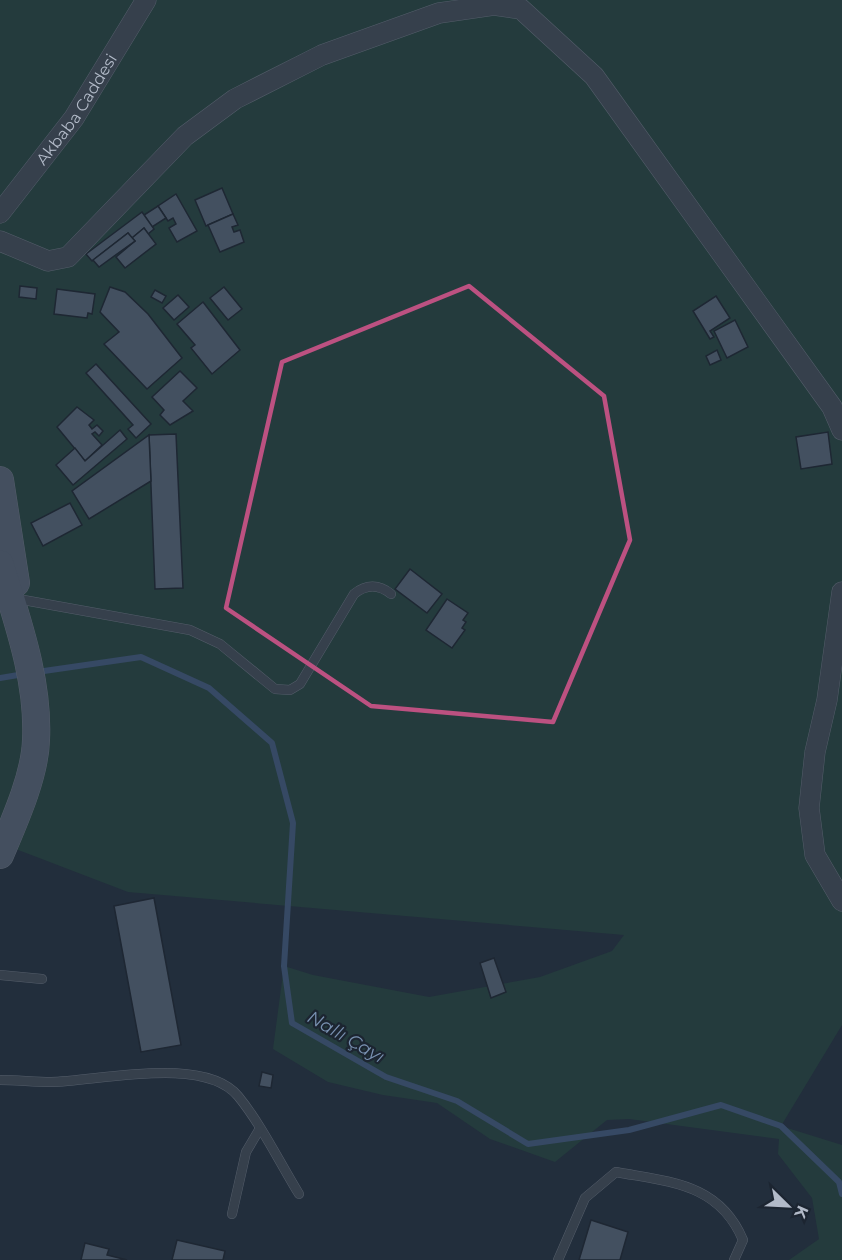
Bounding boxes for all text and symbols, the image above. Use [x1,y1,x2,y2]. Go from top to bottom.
street label: Akbaba Caddesi [32,51,121,169]
water label: Nallı Çayı [304,1006,388,1068]
north arrow [758,1176,818,1236]
text: K [790,1203,812,1222]

